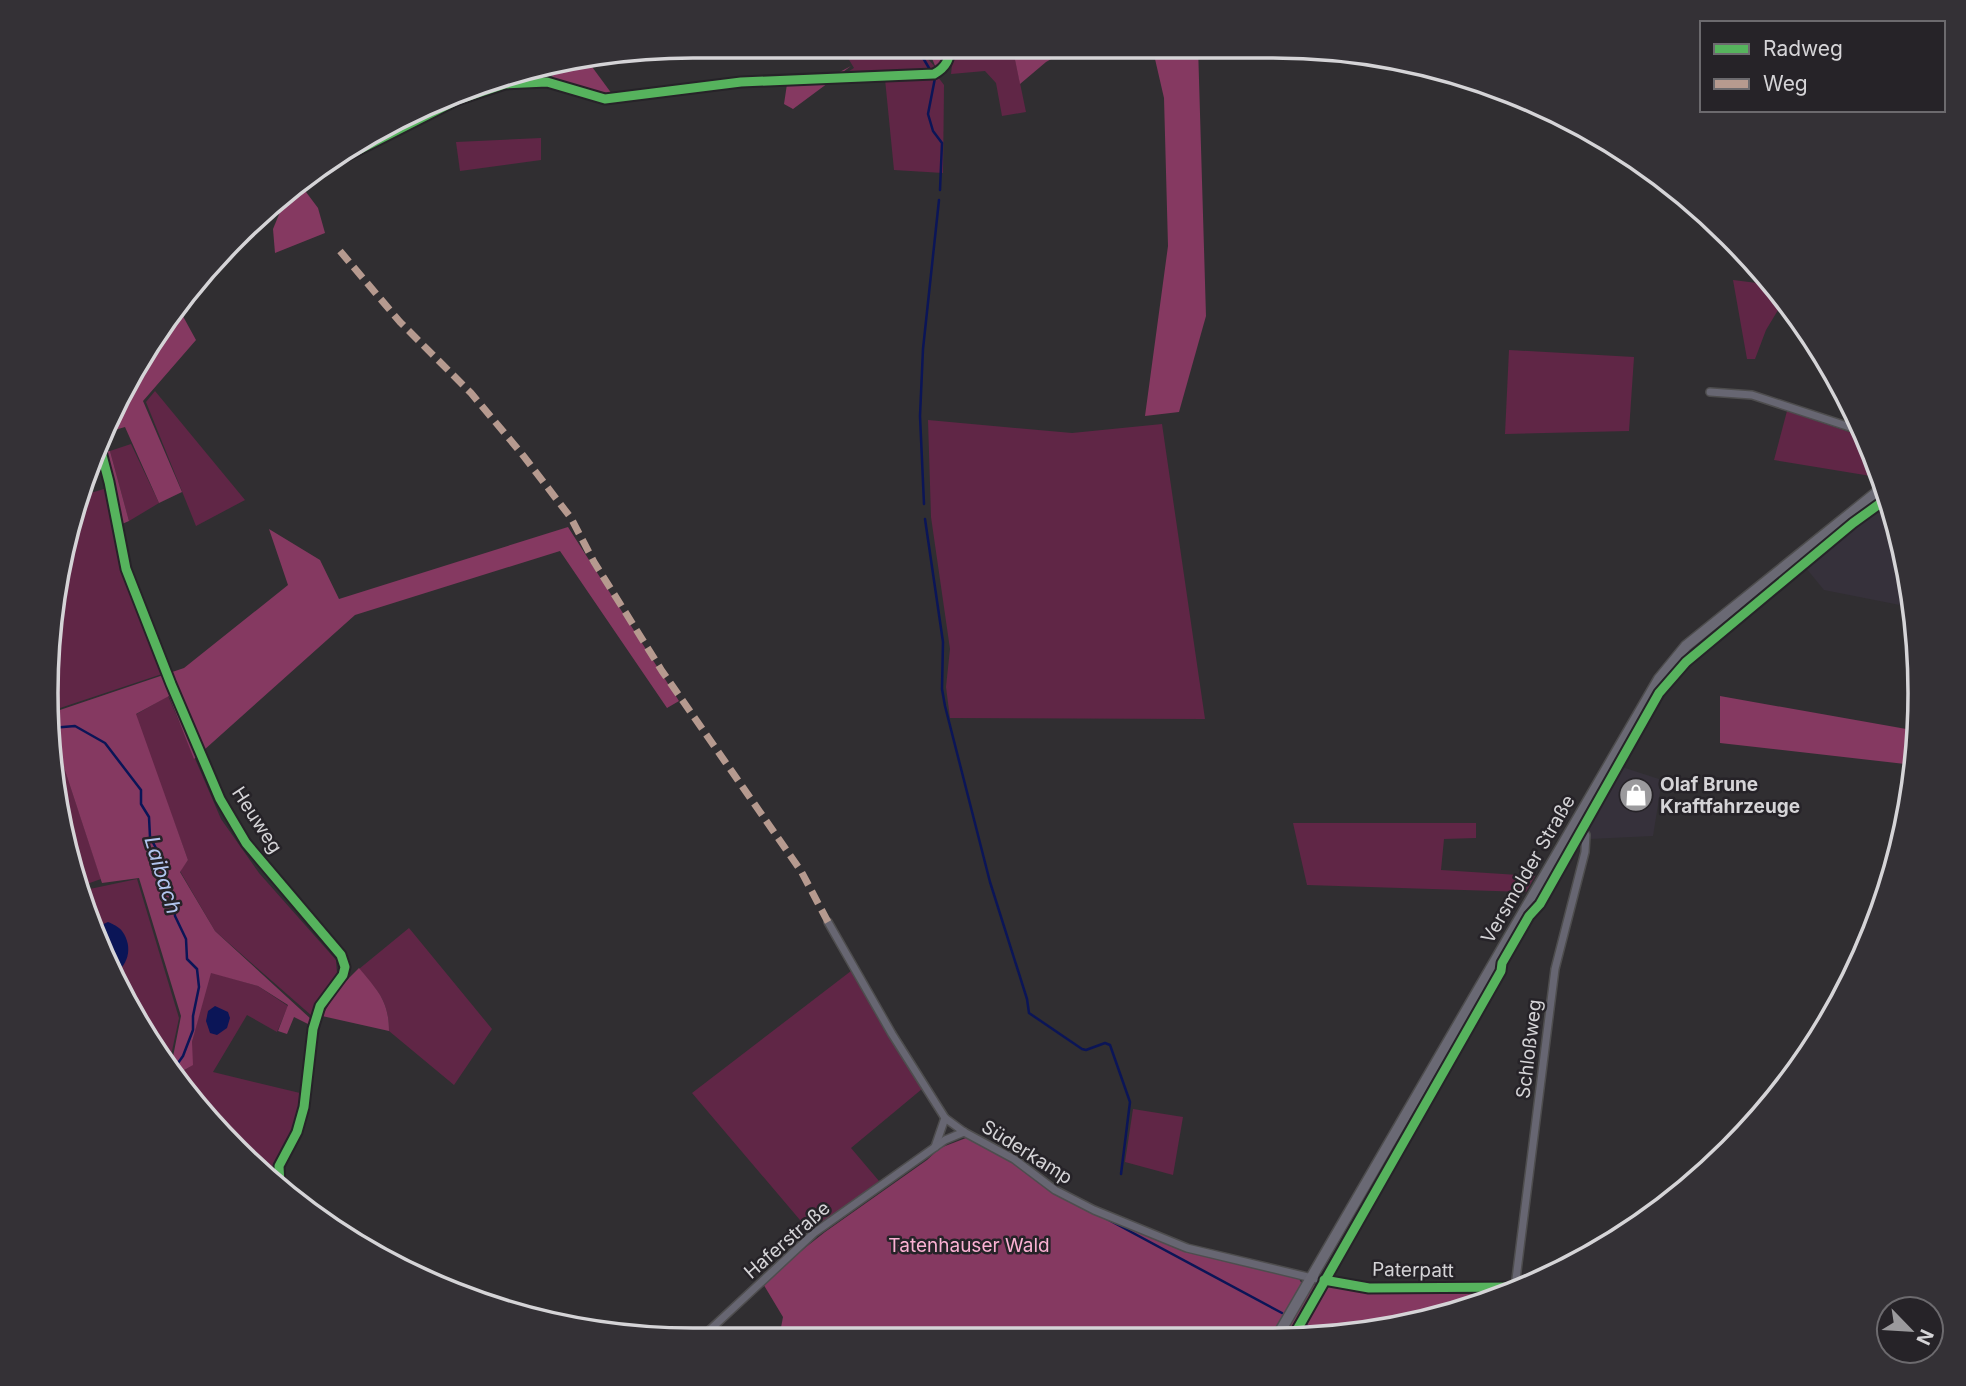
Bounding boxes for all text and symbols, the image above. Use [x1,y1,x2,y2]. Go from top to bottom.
legend [1700,21,1945,112]
text: Radweg [1763,36,1843,61]
text: Weg [1763,71,1808,96]
place label: Olaf Brune Kraftfahrzeuge [1660,773,1800,818]
shop icon: Olaf Brune Kraftfahrzeuge [1617,776,1655,814]
street label: Heuweg [227,783,287,857]
street label: Versmolder Straße [1476,791,1580,947]
water label: Laibach [139,833,187,917]
street label: Schloßweg [1511,998,1547,1100]
street label: Süderkamp [977,1115,1077,1189]
street label: Haferstraße [739,1196,835,1284]
park label: Tatenhauser Wald [888,1234,1050,1257]
street label: Paterpatt [1372,1258,1454,1282]
north arrow [1875,1295,1945,1365]
text: N [1911,1326,1938,1348]

